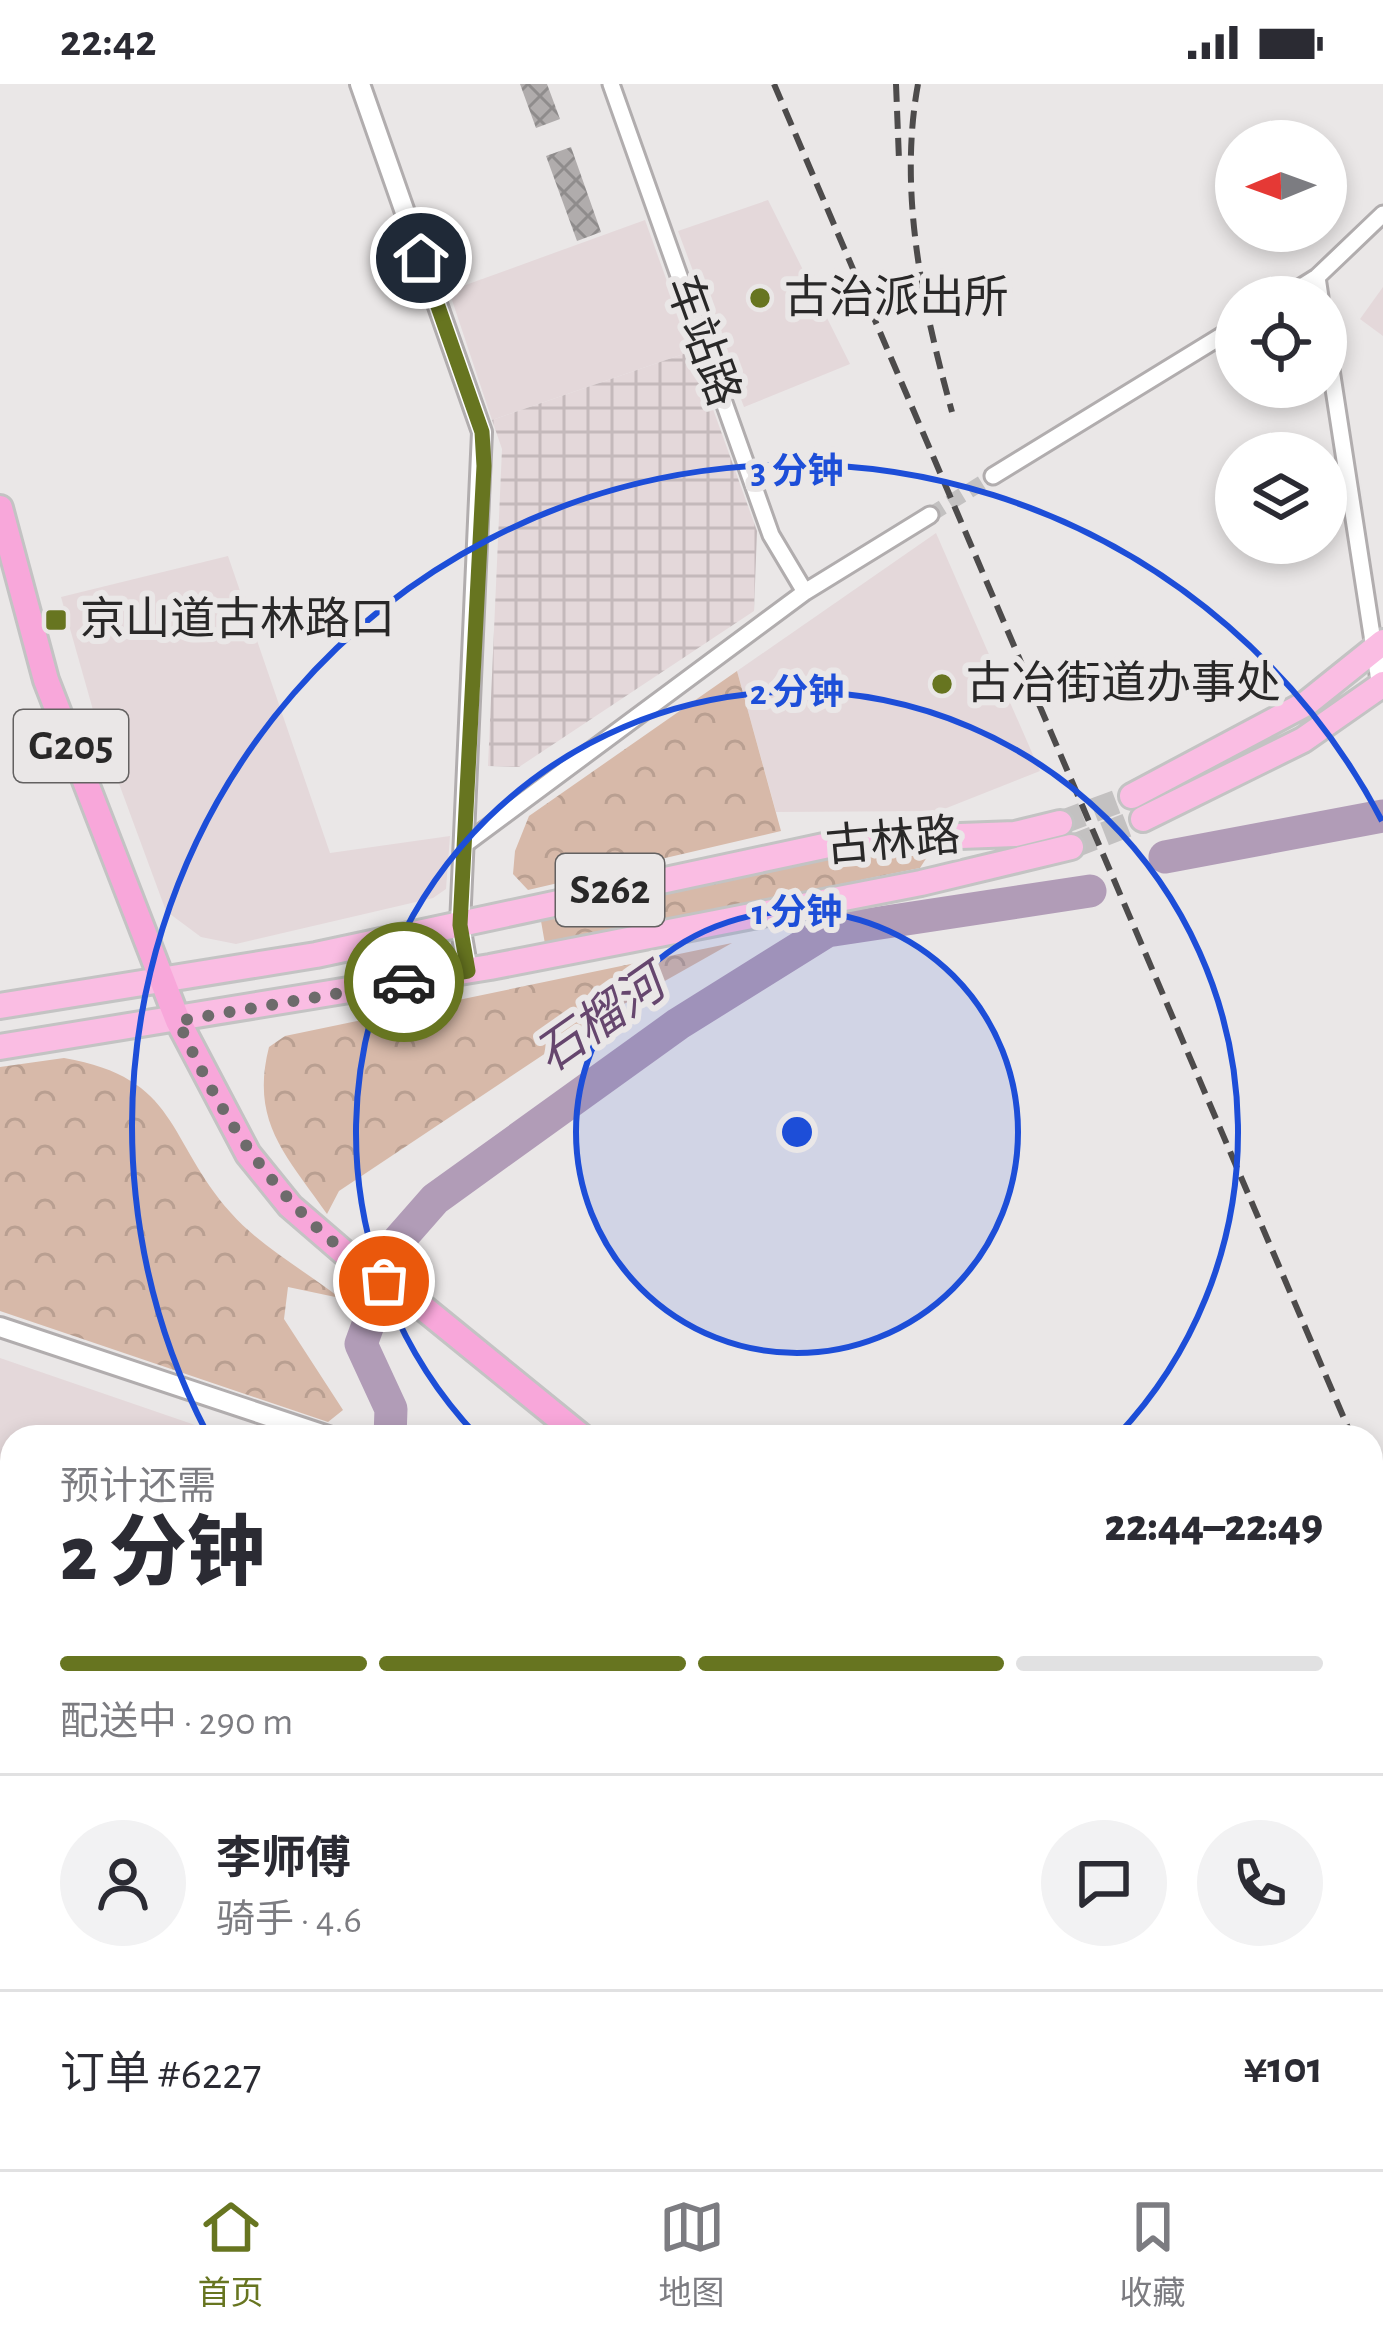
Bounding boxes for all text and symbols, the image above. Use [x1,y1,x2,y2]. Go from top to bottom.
text: 22:42 [60,19,157,64]
north arrow [1215,120,1347,252]
map controls [1215,120,1347,564]
pin [370,207,472,309]
icon: home [388,225,454,291]
street label: 车站路 [658,269,749,412]
place label: 古治派出所 [784,273,1009,321]
button: locate [1215,276,1347,408]
marker: 古治派出所 [747,285,773,311]
button: layers [1215,432,1347,564]
text: 3 分钟 [751,452,843,490]
place label: 京山道古林路口 [80,595,395,643]
marker: 京山道古林路口 [43,607,69,633]
place label: 古冶街道办事处 [966,659,1281,707]
marker: 古冶街道办事处 [929,671,955,697]
text: 2 分钟 [750,673,844,711]
road number: G205 [14,710,128,782]
street label: 古林路 [824,811,962,870]
road number: S262 [556,854,664,926]
text: 1 分钟 [752,893,842,931]
courier [344,922,464,1042]
icon: car [371,949,437,1015]
water label: 石榴河 [527,953,680,1082]
centre of rings [776,1111,818,1153]
pin [333,1230,435,1332]
icon: bag [351,1248,417,1314]
text: 预计还需 [60,1468,216,1507]
text: 22:44–22:49 [1104,1504,1323,1549]
text: 2 分钟 [60,1517,265,1595]
text: 配送中 · 290 m [60,1703,293,1742]
button: person [60,1820,186,1946]
button: chat [1041,1820,1167,1946]
button: phone [1197,1820,1323,1946]
text: 李师傅 [216,1837,351,1882]
text: 骑手 · 4.6 [216,1901,362,1940]
text: ¥101 [1243,2046,1323,2091]
text: 订单 #6227 [60,2052,262,2097]
tab: 首页 [198,2194,264,2315]
tab: 地图 [659,2194,725,2315]
tab: 收藏 [1120,2194,1186,2315]

